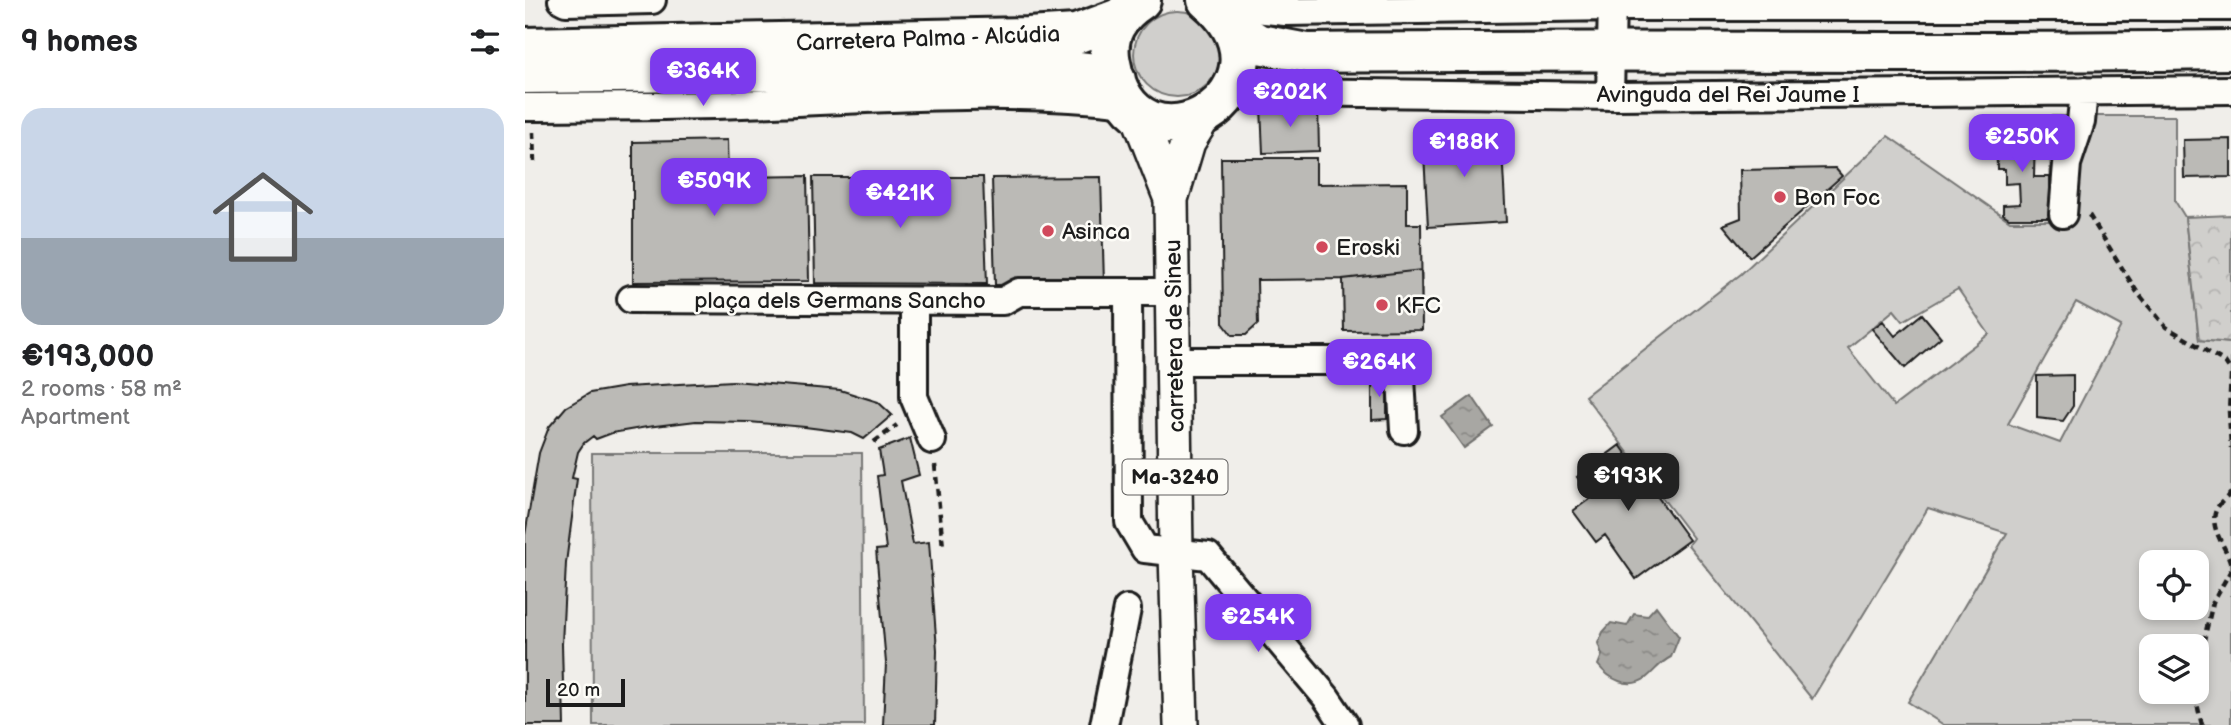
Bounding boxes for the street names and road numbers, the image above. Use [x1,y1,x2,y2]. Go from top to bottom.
street label: Carretera Palma - Alcúdia [795,20,1061,58]
street label: Avinguda del Rei Jaume I [1596,81,1860,109]
street label: carretera de Sineu [1159,239,1191,433]
street label: plaça dels Germans Sancho [694,287,986,315]
road number: Ma-3240 [1123,460,1227,494]

